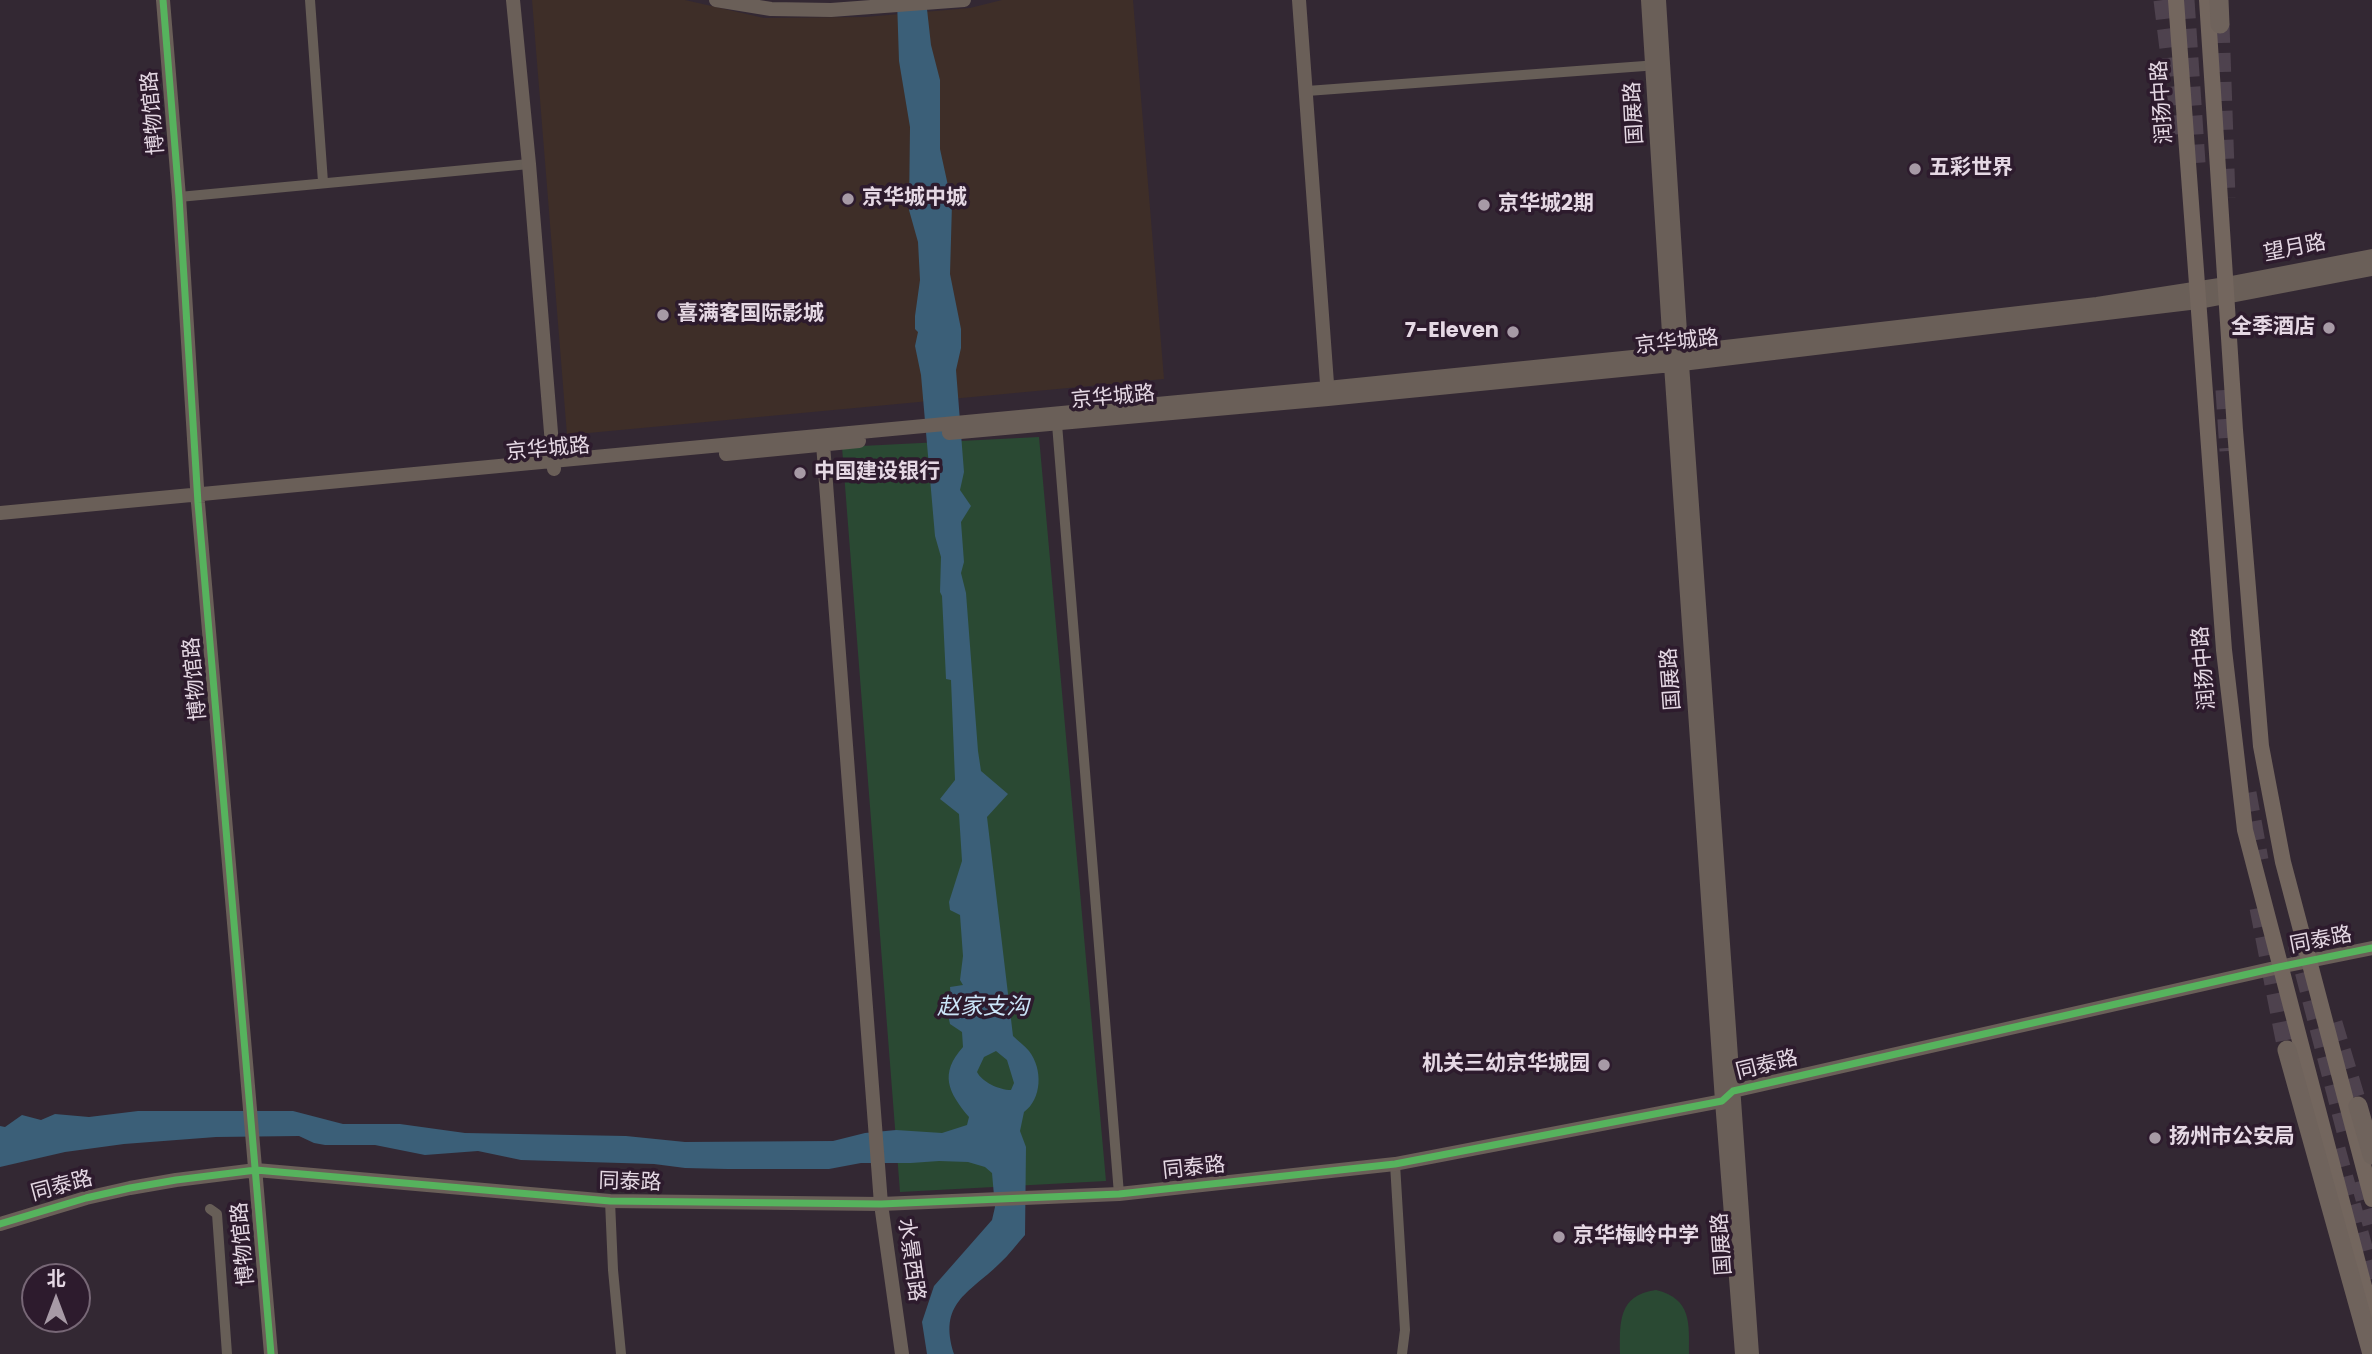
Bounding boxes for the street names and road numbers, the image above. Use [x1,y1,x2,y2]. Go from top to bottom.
street label: 润扬中路 [2148,59,2178,145]
street label: 博物馆路 [138,70,170,156]
street label: 国展路 [1621,81,1649,145]
street label: 望月路 [2262,231,2328,267]
street label: 京华城路 [1634,326,1720,360]
street label: 京华城路 [1070,382,1156,414]
street label: 京华城路 [505,434,591,466]
street label: 润扬中路 [2189,625,2221,711]
street label: 博物馆路 [180,636,212,722]
street label: 国展路 [1657,647,1687,711]
street label: 同泰路 [2288,923,2354,959]
street label: 同泰路 [1733,1046,1801,1086]
street label: 同泰路 [1161,1153,1227,1185]
street label: 同泰路 [28,1167,96,1207]
street label: 同泰路 [598,1169,662,1197]
street label: 博物馆路 [228,1201,260,1287]
street label: 国展路 [1708,1212,1738,1276]
street label: 水景西路 [892,1217,928,1303]

